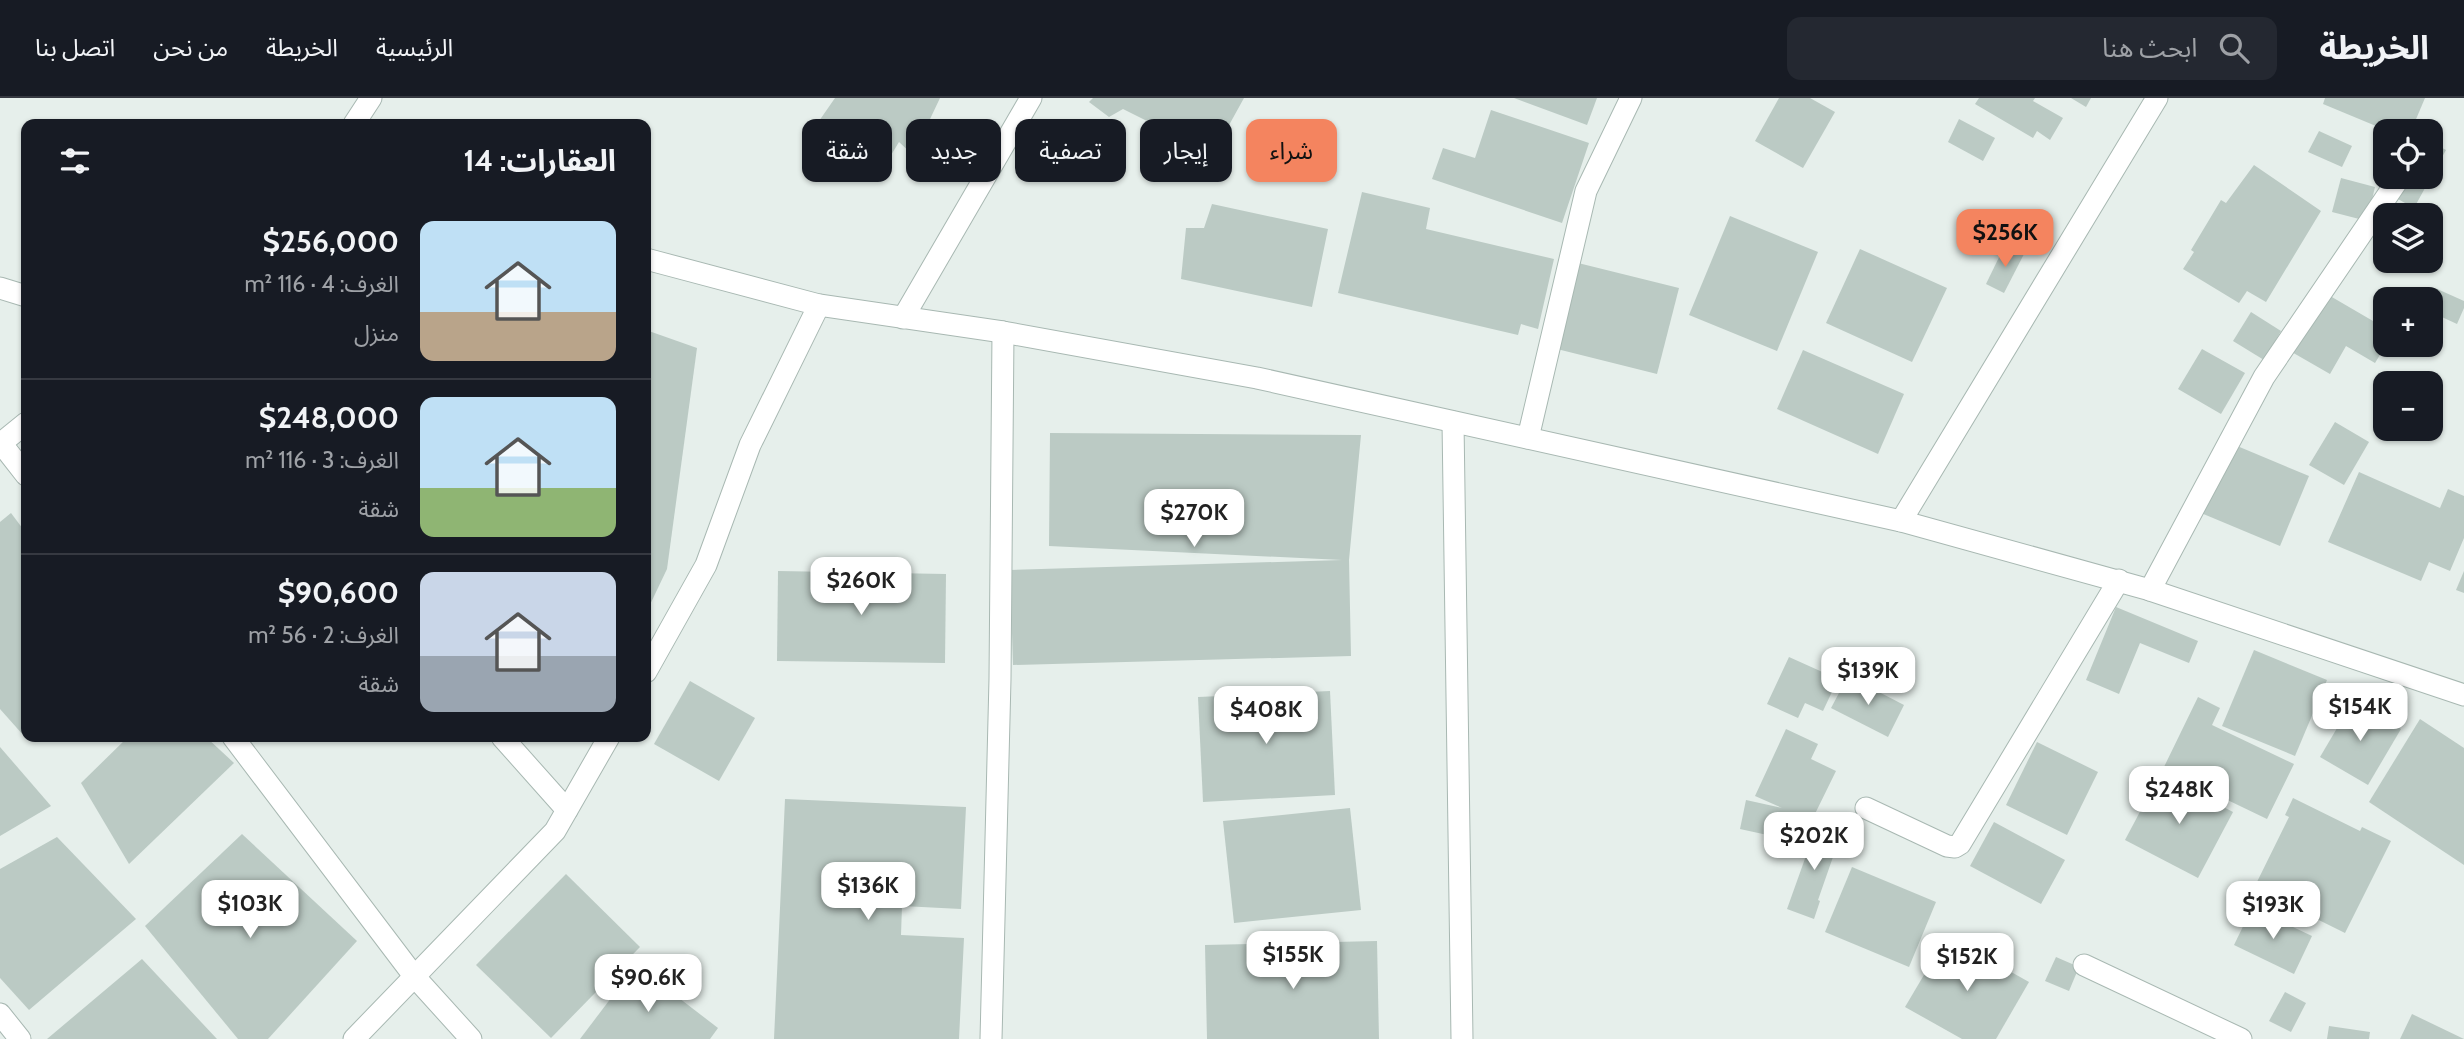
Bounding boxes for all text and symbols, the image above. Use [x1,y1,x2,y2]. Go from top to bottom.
search box [1787,17,2277,80]
text: الخريطة [2319,27,2429,67]
icon: search [2215,29,2253,67]
text: ابحث هنا [2102,32,2197,64]
text: اتصل بنا [35,33,115,62]
text: من نحن [153,33,228,62]
text: الخريطة [266,33,338,62]
text: الرئيسية [376,33,453,62]
chip: شقة [802,119,892,182]
chip: جديد [906,119,1001,182]
chip: تصفية [1015,119,1126,182]
chip: إيجار [1140,119,1232,182]
chip: شراء [1246,119,1337,182]
map controls [2373,119,2443,441]
button: locate [2373,119,2443,189]
icon: filters [56,142,94,180]
text: العقارات: 14 [463,142,616,179]
button: layers [2373,203,2443,273]
pin: $256K [1956,209,2054,269]
text: $256K [1972,218,2038,246]
text: $256,000 [263,223,399,260]
icon: home [476,249,560,333]
text: الغرف: 4 · 116 m² [244,270,399,298]
button: + [2373,287,2443,357]
text: منزل [354,319,399,347]
button: − [2373,371,2443,441]
text: $248,000 [259,399,399,436]
icon: home [476,425,560,509]
text: الغرف: 3 · 116 m² [245,446,399,474]
pin: $270K [1145,490,1243,549]
text: شقة [358,495,399,523]
text: $270K [1160,498,1228,526]
pin: $260K [812,558,910,617]
text: $260K [826,566,896,594]
text: $90,600 [278,574,399,611]
icon: home [476,600,560,684]
text: الغرف: 2 · 56 m² [248,621,399,649]
pin: $139K [1819,648,1917,707]
text: $139K [1837,656,1899,684]
text: شقة [358,670,399,698]
pin: $154K [2311,684,2409,743]
pin: $408K [1217,686,1315,746]
text: $154K [2329,692,2391,720]
text: $408K [1230,695,1302,723]
pin: $248K [2130,766,2228,826]
text: $248K [2145,775,2213,803]
pin: $202K [1765,812,1863,872]
text: $202K [1780,821,1848,849]
pin: $136K [819,862,917,922]
text: $136K [837,871,899,899]
pin: $103K [201,880,299,940]
pin: $193K [2224,882,2322,941]
text: $103K [218,889,282,917]
text: $193K [2242,890,2304,918]
pin: $155K [1244,932,1342,991]
pin: $152K [1918,934,2016,993]
text: $155K [1263,940,1323,968]
text: $152K [1937,942,1997,970]
pin: $90.6K [591,954,705,1014]
text: $90.6K [611,963,685,991]

